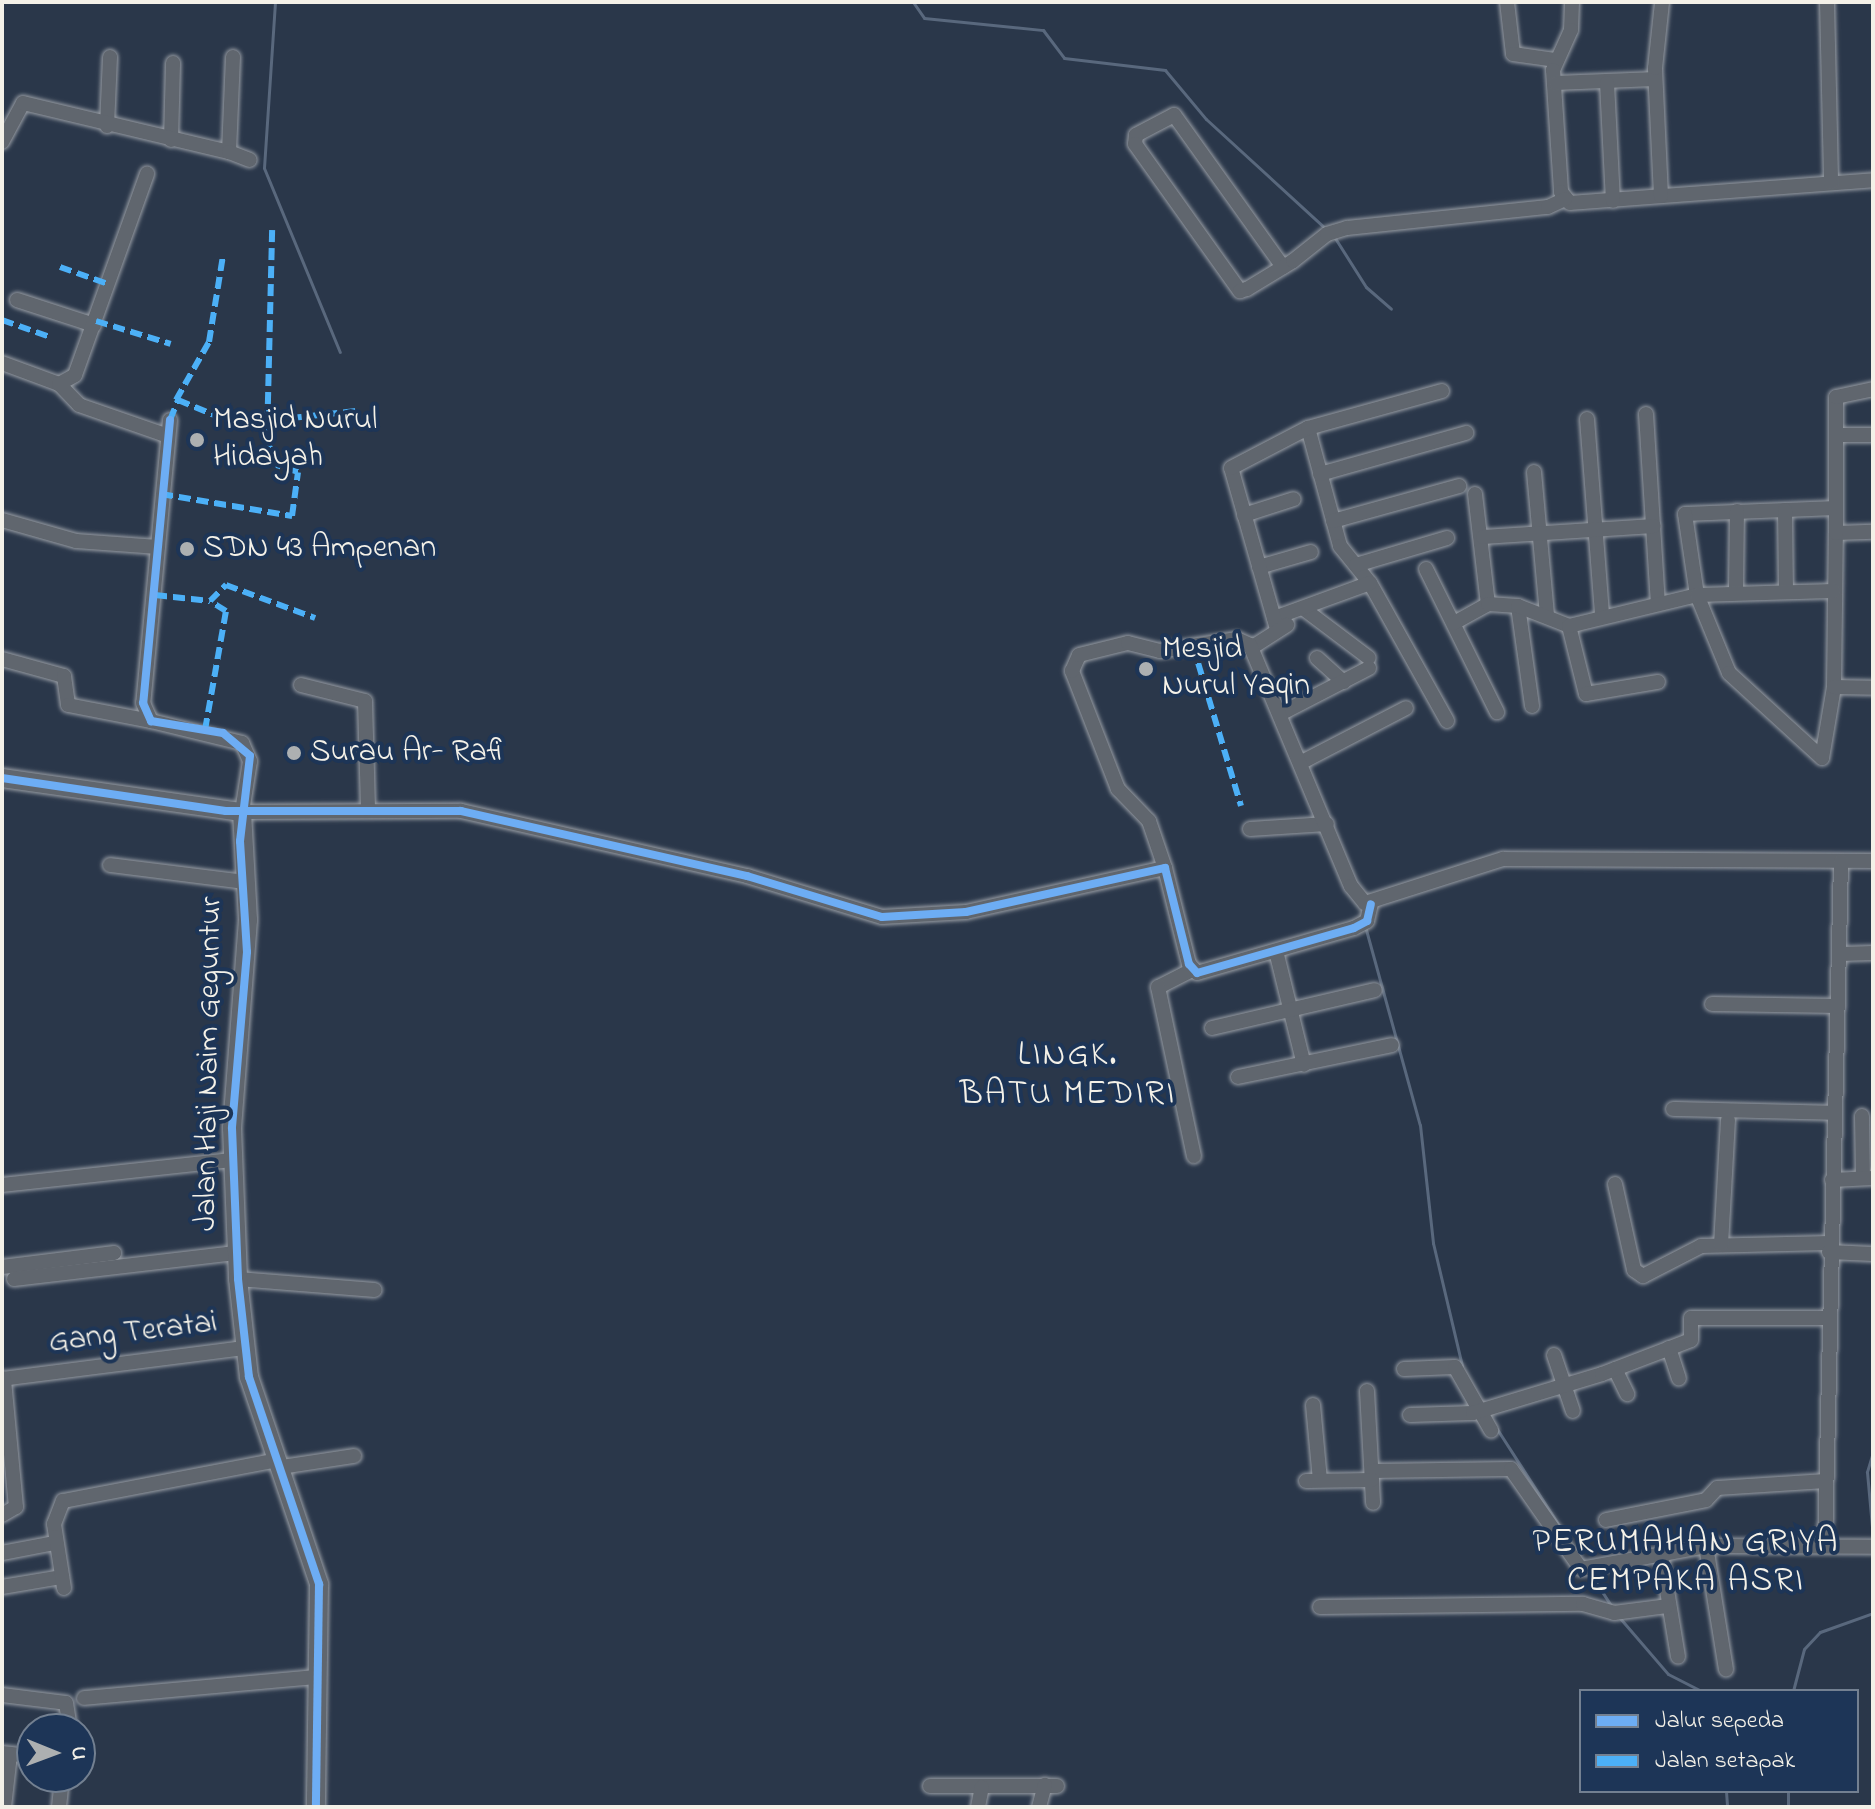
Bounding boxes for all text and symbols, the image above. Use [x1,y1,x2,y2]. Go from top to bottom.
place label: Masjid Nurul Hidayah [213,403,377,478]
marker: Masjid Nurul Hidayah [188,431,206,449]
place label: SDN 43 Ampenan [203,530,436,568]
marker: SDN 43 Ampenan [178,540,196,558]
place label: Mesjid Nurul Yaqin [1162,632,1310,707]
marker: Mesjid Nurul Yaqin [1137,660,1155,678]
place label: Surau Ar- Rafi [310,734,507,772]
marker: Surau Ar- Rafi [285,744,303,762]
street label: Jalan Haji Naim Geguntur [188,896,232,1232]
district label: LINGK. BATU MEDIRI [960,1036,1176,1116]
street label: Gang Teratai [47,1305,219,1363]
district label: PERUMAHAN GRIYA CEMPAKA ASRI [1533,1523,1839,1602]
legend [1579,1689,1859,1793]
text: Jalur sepeda [1655,1704,1784,1739]
north arrow [16,1713,96,1793]
text: Jalan setapak [1655,1744,1795,1779]
text: U [62,1746,94,1761]

